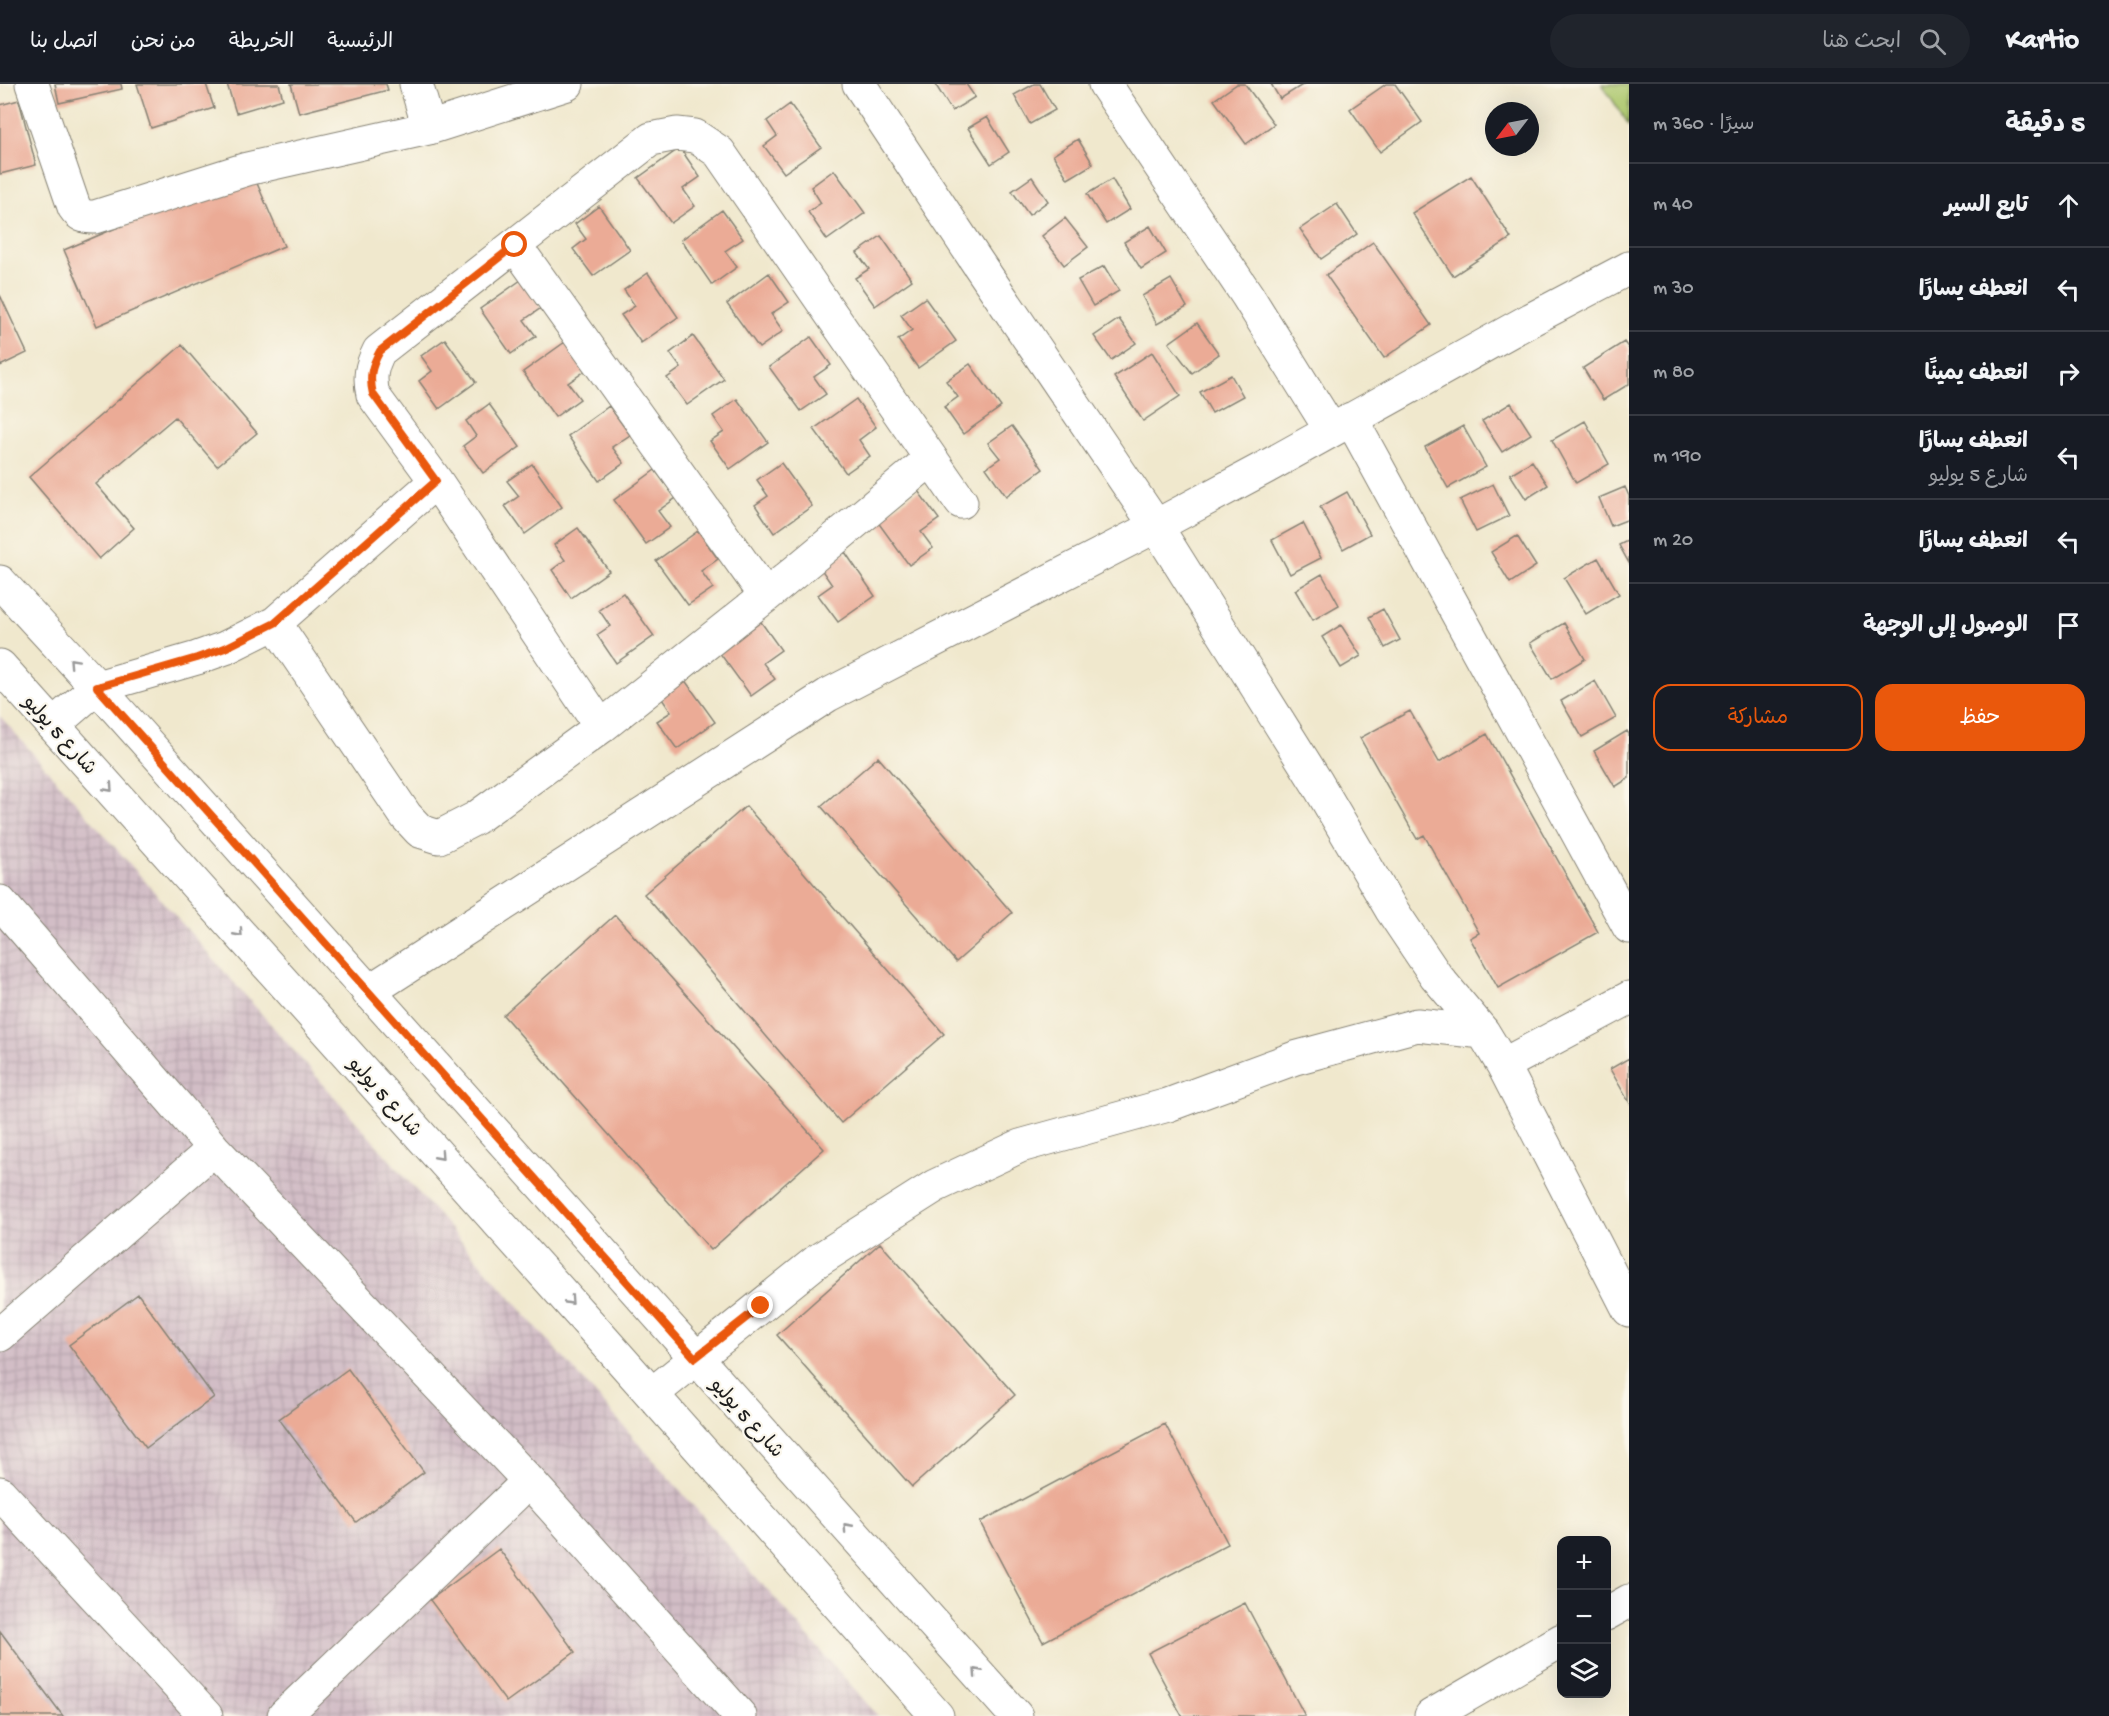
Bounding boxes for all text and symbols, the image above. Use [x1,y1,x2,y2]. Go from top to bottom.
search box [1550,14,1970,68]
icon: search [1916,25,1949,58]
text: Kartio [2006,25,2079,58]
text: ابحث هنا [1822,30,1901,56]
text: اتصل بنا [30,31,98,56]
text: من نحن [131,31,196,56]
text: الخريطة [229,31,294,56]
text: الرئيسية [327,31,393,56]
north arrow [1485,102,1539,156]
text: 5 دقيقة [2005,111,2085,142]
text: سيرًا · 360 m [1653,114,1754,137]
icon: ahead [2052,189,2085,222]
text: 40 m [1653,194,1693,217]
text: تابع السير [1944,194,2028,220]
route start [501,231,527,257]
icon: left [2052,273,2085,306]
text: 30 m [1653,278,1694,301]
text: انعطف يسارًا [1919,278,2028,304]
icon: right [2052,357,2085,390]
text: 80 m [1653,362,1694,385]
text: انعطف يمينًا [1925,362,2028,388]
text: انعطف يسارًا [1919,430,2028,456]
icon: left [2052,441,2085,474]
text: 190 m [1653,446,1701,469]
text: شارع 5 يوليو [1929,466,2028,489]
icon: left [2052,525,2085,558]
text: 20 m [1653,530,1693,553]
text: انعطف يسارًا [1919,530,2028,556]
icon: arrive [2052,609,2085,642]
text: الوصول إلى الوجهة [1863,614,2028,640]
one-way arrow [70,658,81,669]
button: مشاركة [1653,684,1863,751]
button: حفظ [1875,684,2085,751]
street label: شارع 5 يوليو [16,690,101,781]
one-way arrow [102,781,113,791]
one-way arrow [232,926,243,937]
street label: شارع 5 يوليو [341,1052,426,1143]
one-way arrow [433,1149,444,1160]
route end [747,1292,773,1318]
one-way arrow [563,1295,574,1305]
street label: شارع 5 يوليو [703,1373,788,1464]
one-way arrow [843,1524,854,1534]
map controls [1557,1536,1611,1698]
button: + [1557,1536,1611,1590]
button: − [1557,1590,1611,1644]
button: layers [1557,1644,1611,1698]
one-way arrow [973,1669,984,1679]

